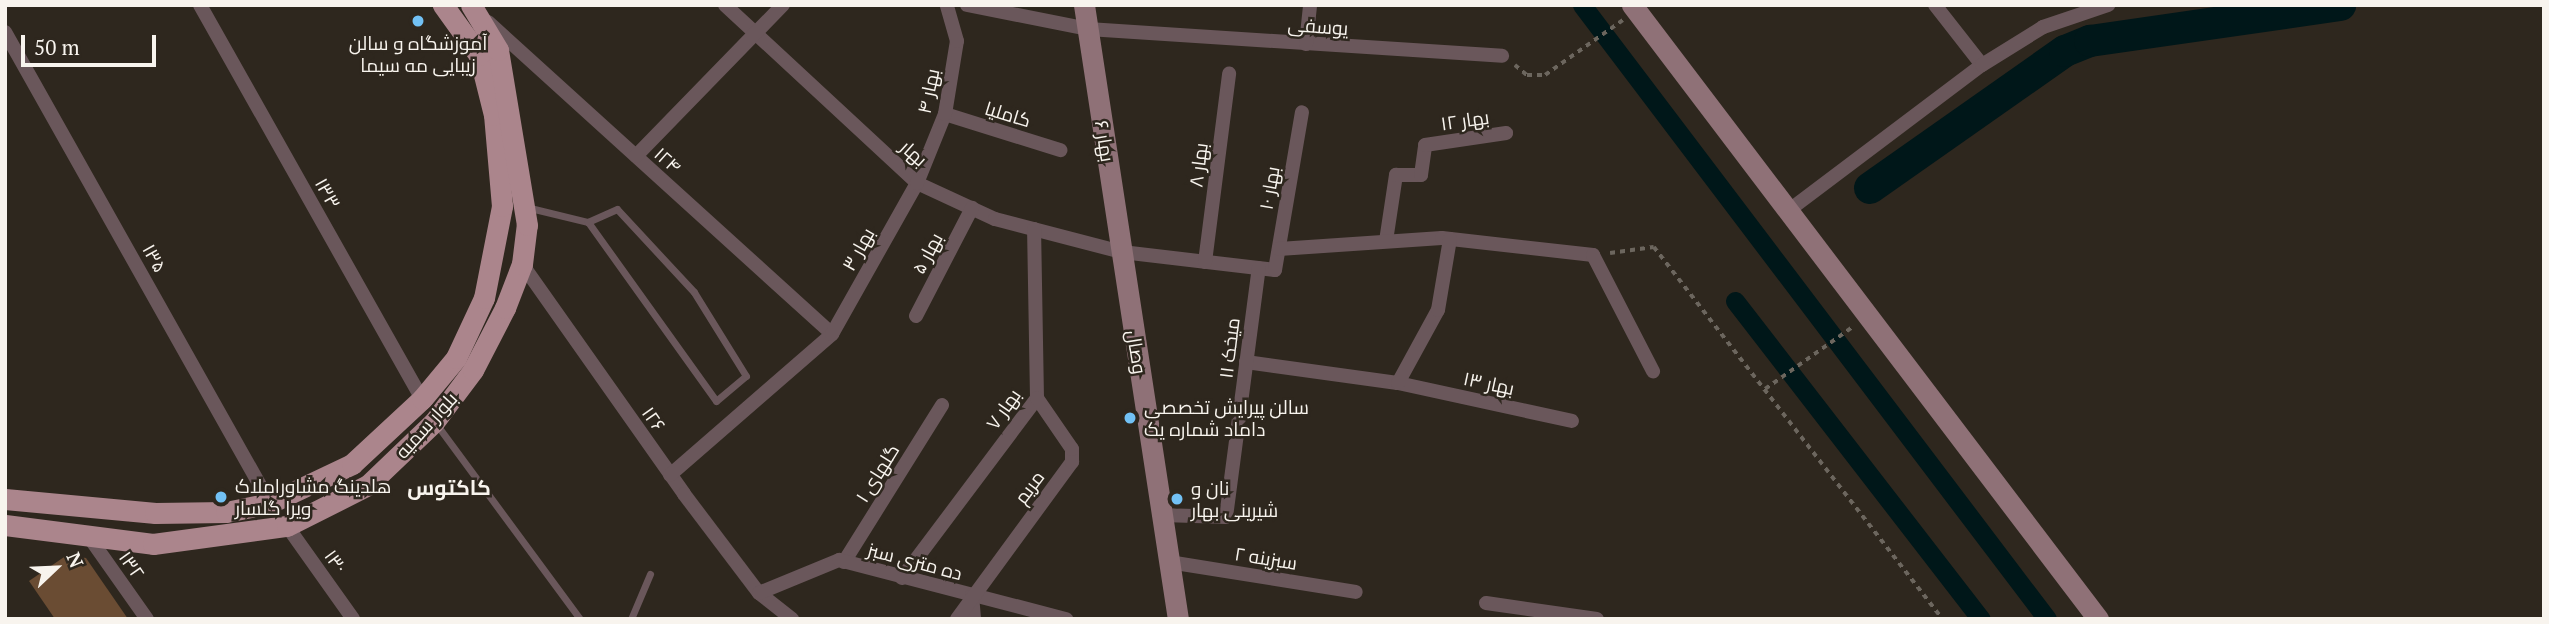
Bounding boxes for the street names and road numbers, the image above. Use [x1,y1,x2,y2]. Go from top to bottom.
street label: یوسفی [1287,13,1349,39]
street label: بهار ۴ [912,66,944,116]
street label: کاملیا [982,96,1034,132]
street label: بهار ۱۲ [1439,105,1491,135]
street label: بهار ۶ [1090,119,1120,163]
street label: بهار [896,135,932,171]
street label: بهار ۸ [1184,141,1212,189]
street label: ۱۲۴ [650,142,686,178]
street label: بهار ۱۰ [1254,165,1284,211]
street label: ۱۳۳ [310,174,346,212]
street label: بهار ۳ [837,223,879,275]
street label: بهار ۵ [907,229,947,277]
street label: ۱۳۵ [138,240,172,276]
street label: میخک ۱۱ [1214,316,1244,380]
street label: وصال [1122,328,1152,376]
street label: بهار ۱۳ [1461,366,1517,400]
street label: بهار ۷ [981,384,1025,434]
street label: بلوار سمیه [390,387,462,463]
street label: ۱۲۶ [638,402,670,436]
street label: گلهای ۱ [850,440,904,506]
street label: مریم [1009,466,1049,508]
street label: ده متری سبز [865,537,965,585]
street label: سبزینه ۲ [1233,542,1299,574]
street label: ۱۳۰ [320,545,352,577]
street label: ۱۳۲ [114,547,150,583]

